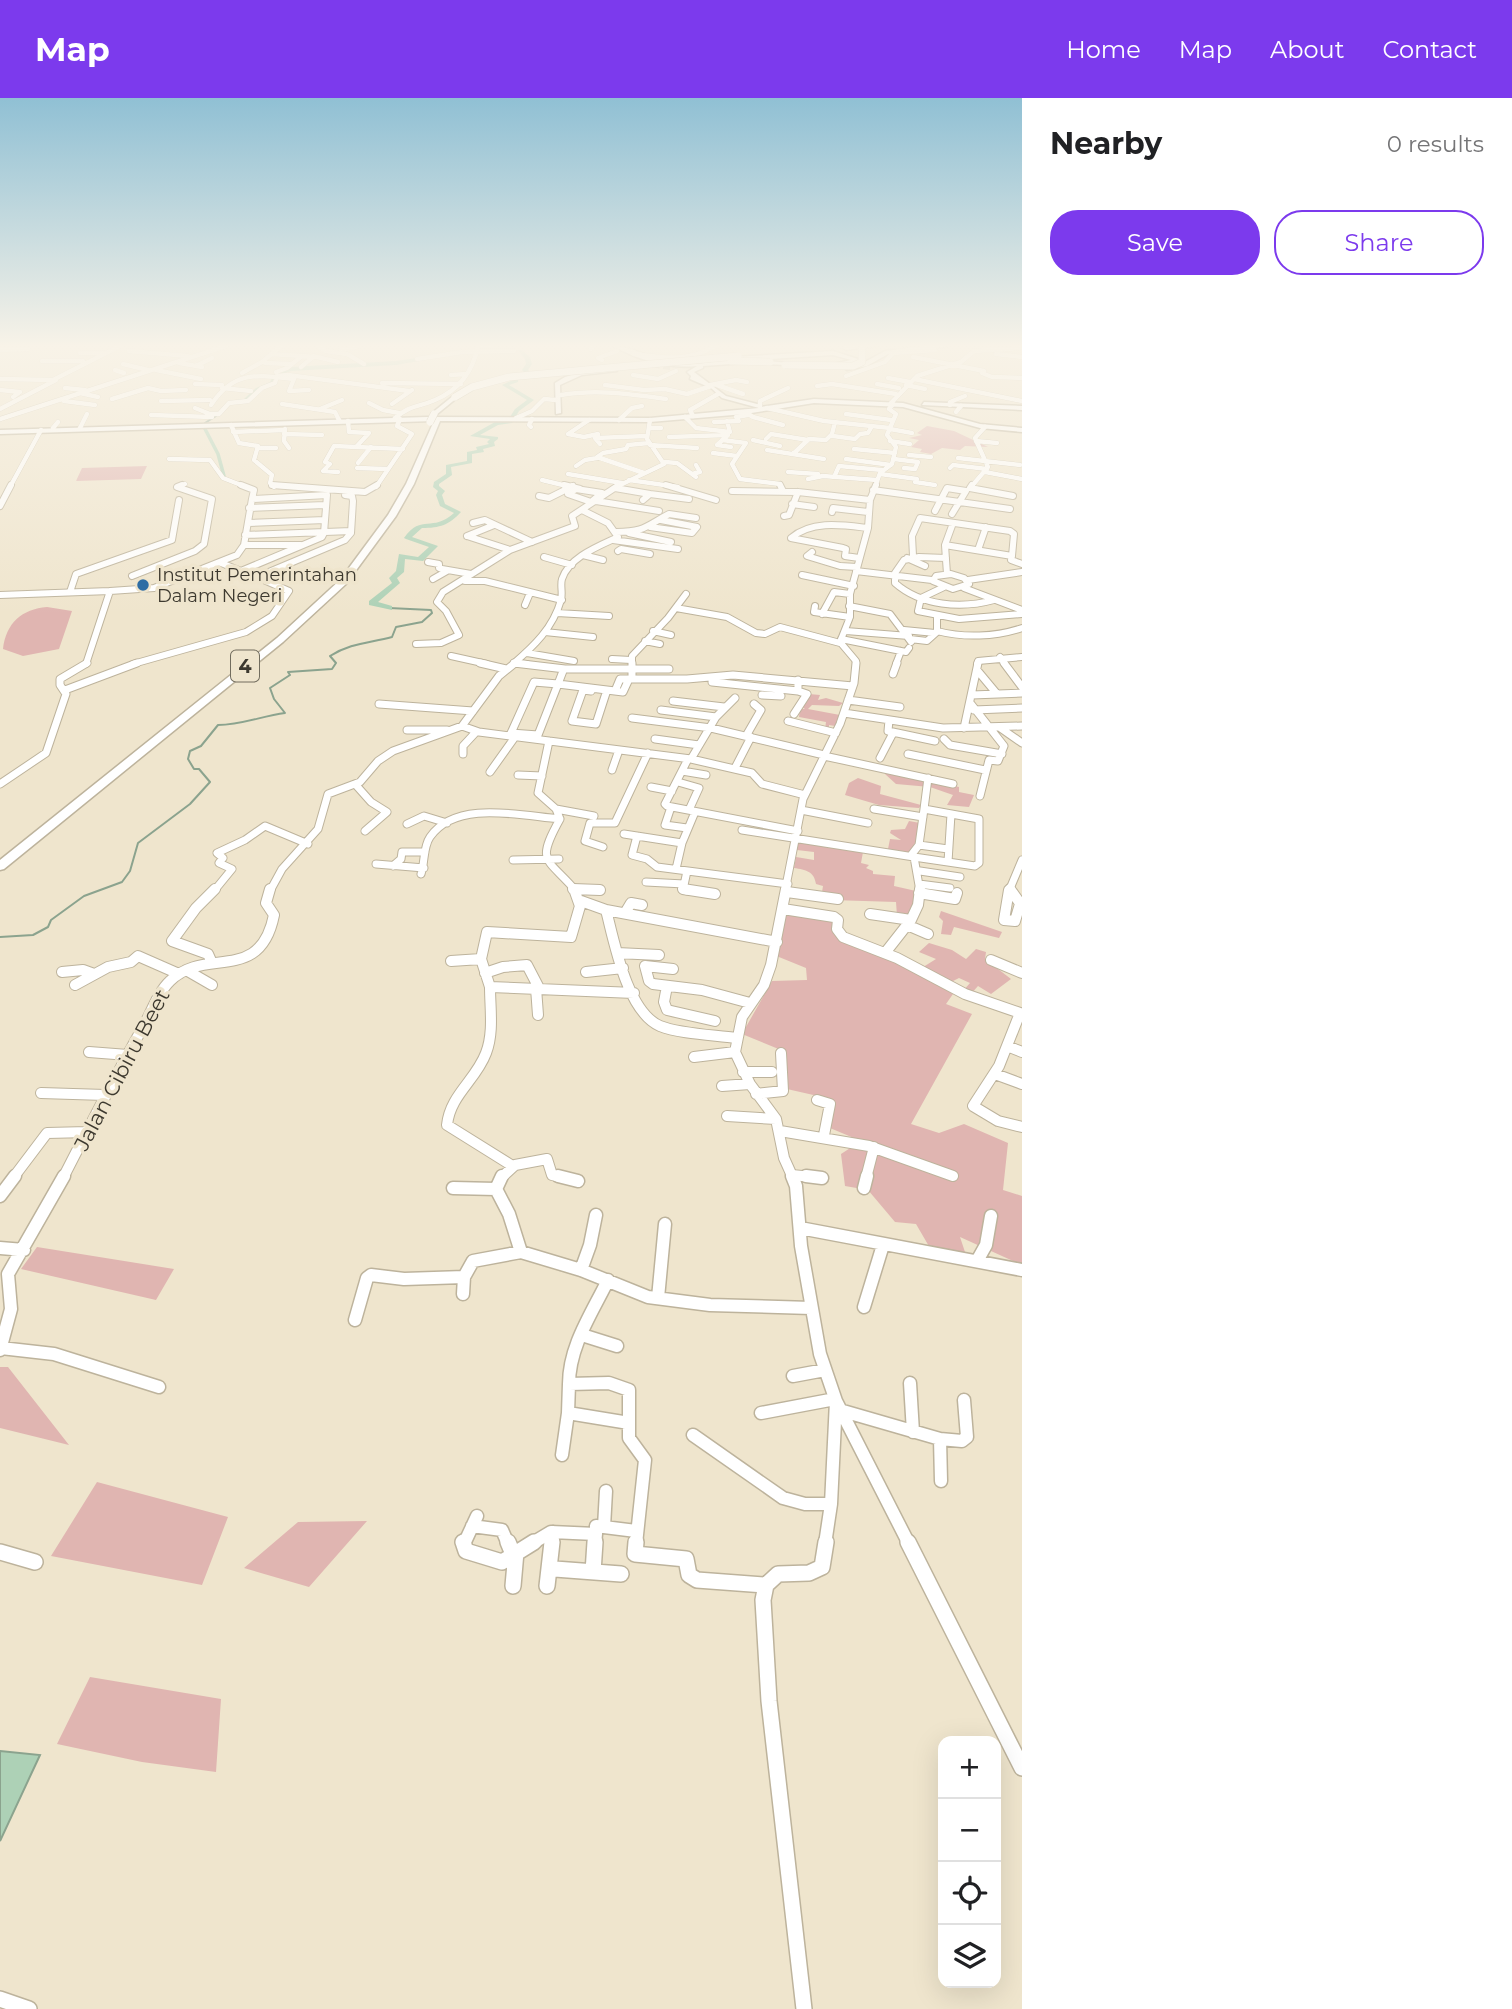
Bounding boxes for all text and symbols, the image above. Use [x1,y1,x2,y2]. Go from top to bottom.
text: Map [35,29,110,69]
text: Home [1066,35,1141,64]
text: Map [1179,35,1232,64]
text: About [1270,35,1344,64]
text: Contact [1382,35,1477,64]
text: Nearby [1050,125,1162,162]
text: 0 results [1387,130,1484,158]
button: Save [1050,210,1260,275]
button: Share [1274,210,1484,275]
place label: Institut Pemerintahan Dalam Negeri [157,564,357,607]
marker: Institut Pemerintahan Dalam Negeri [135,577,151,593]
road number: 4 [231,650,259,681]
street label: Jalan Cibiru Beet [68,985,175,1155]
map controls [938,1736,1001,1988]
button: + [938,1736,1001,1799]
button: − [938,1799,1001,1862]
button: locate [938,1862,1001,1925]
button: layers [938,1925,1001,1988]

